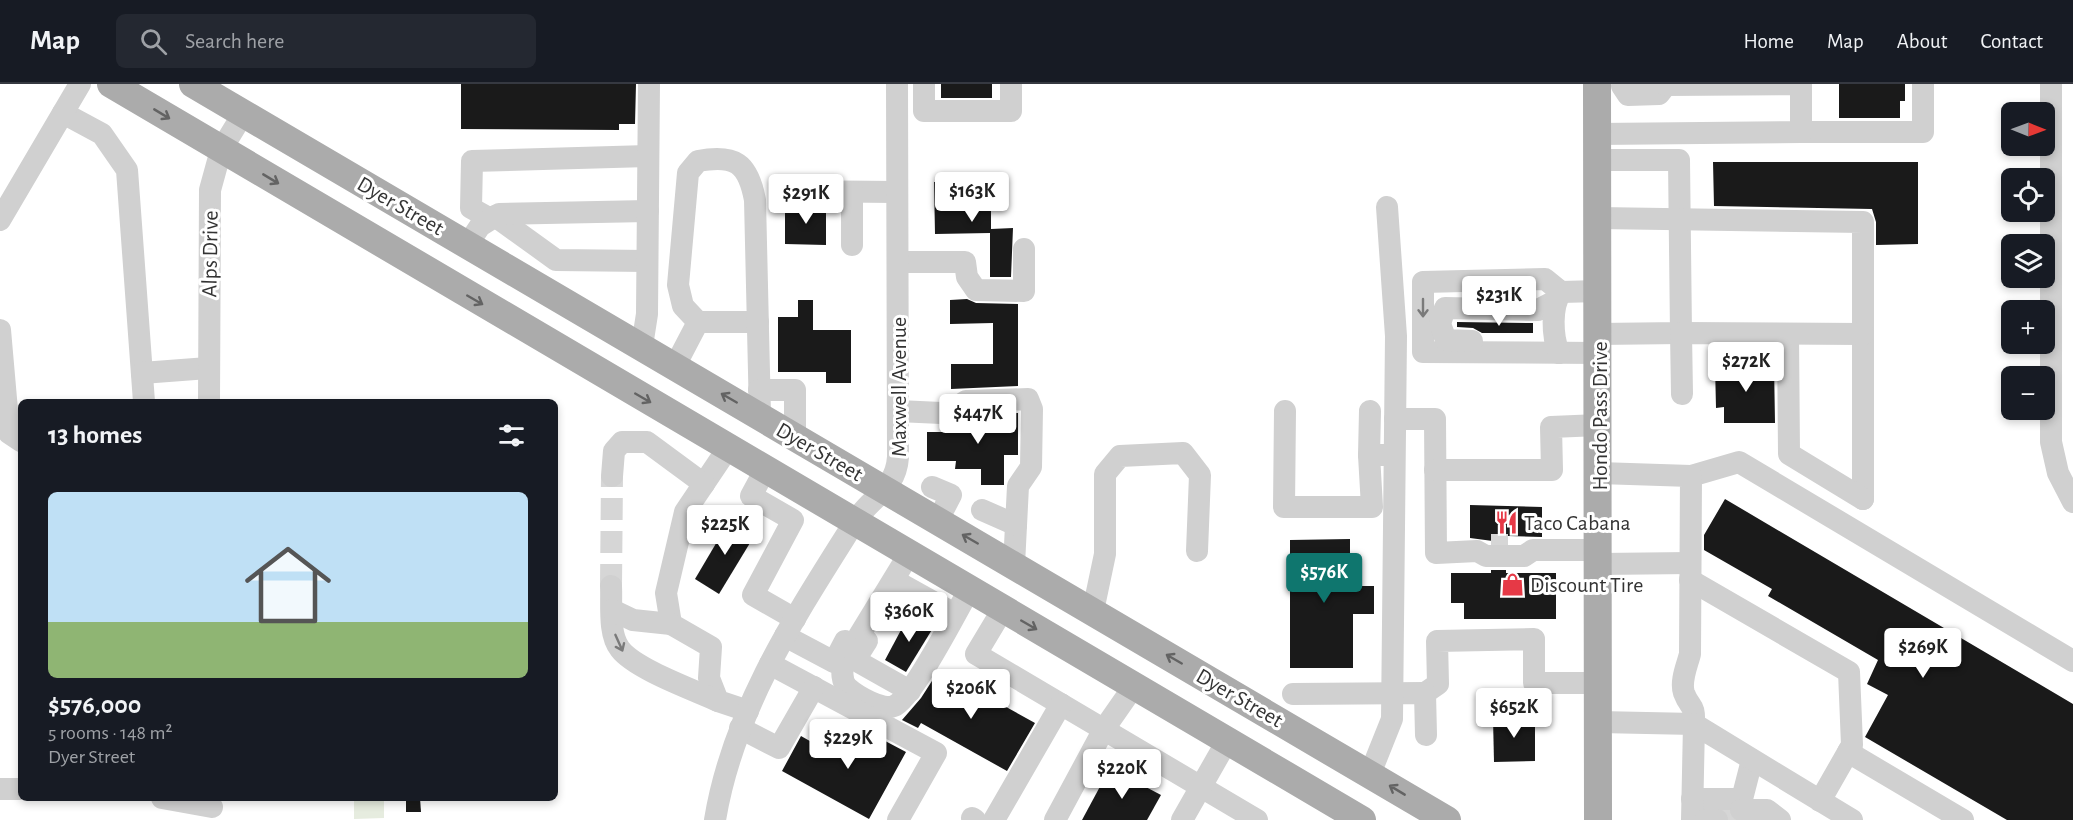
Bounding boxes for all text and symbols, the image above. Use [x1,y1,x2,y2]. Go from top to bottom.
search box [116,14,536,68]
icon: search [137,25,170,58]
text: Map [30,27,80,55]
text: Search here [185,30,284,52]
text: Home [1743,31,1794,52]
text: Map [1827,31,1864,52]
text: About [1897,31,1947,52]
text: Contact [1980,31,2043,52]
north arrow [2001,102,2055,156]
map controls [2001,102,2055,420]
one-way arrow [153,109,170,121]
button: locate [2001,168,2055,222]
street label: Dyer Street [353,172,448,239]
pin: $163K [930,172,1014,223]
one-way arrow [262,174,279,186]
pin: $291K [764,174,848,225]
text: $163K [949,181,995,201]
text: $291K [783,183,829,203]
street label: Alps Drive [198,210,222,298]
button: layers [2001,234,2055,288]
pin: $231K [1457,276,1541,327]
text: $231K [1476,285,1522,305]
one-way arrow [466,294,483,306]
one-way arrow [1417,298,1429,318]
button: + [2001,300,2055,354]
street label: Maxwell Avenue [888,317,910,457]
street label: Hondo Pass Drive [1589,341,1611,491]
pin: $272K [1704,342,1788,393]
text: $272K [1722,351,1770,371]
button: − [2001,366,2055,420]
one-way arrow [721,391,738,403]
one-way arrow [634,393,651,405]
pin: $447K [936,394,1020,445]
text: $447K [953,403,1003,423]
street label: Dyer Street [772,418,867,485]
icon: filters [495,419,528,452]
text: 13 homes [48,422,142,448]
pin: $225K [683,505,767,556]
restaurant icon: Taco Cabana [1493,509,1519,535]
place label: Taco Cabana [1524,512,1631,534]
text: $225K [701,514,749,534]
icon: home [234,531,342,639]
one-way arrow [962,532,979,544]
pin: $576K [1282,553,1366,604]
text: $576K [1300,562,1348,582]
shop icon: Discount Tire [1499,571,1525,597]
place label: Discount Tire [1530,574,1643,596]
pin: $360K [867,592,951,643]
text: $360K [884,601,934,621]
one-way arrow [1020,619,1037,631]
pin: $269K [1881,628,1965,679]
one-way arrow [614,633,625,651]
text: $269K [1898,637,1948,657]
one-way arrow [1166,652,1183,664]
street label: Dyer Street [1192,664,1287,731]
pin: $206K [929,669,1013,720]
text: $206K [946,678,996,698]
pin: $652K [1472,688,1556,739]
text: $576,000 [48,692,141,718]
text: $652K [1490,697,1538,717]
pin: $229K [806,719,890,770]
text: 5 rooms · 148 m² [48,723,172,743]
text: $229K [823,728,873,748]
text: Dyer Street [48,747,135,767]
pin: $220K [1080,749,1164,800]
text: $220K [1097,758,1147,778]
one-way arrow [1389,783,1406,795]

